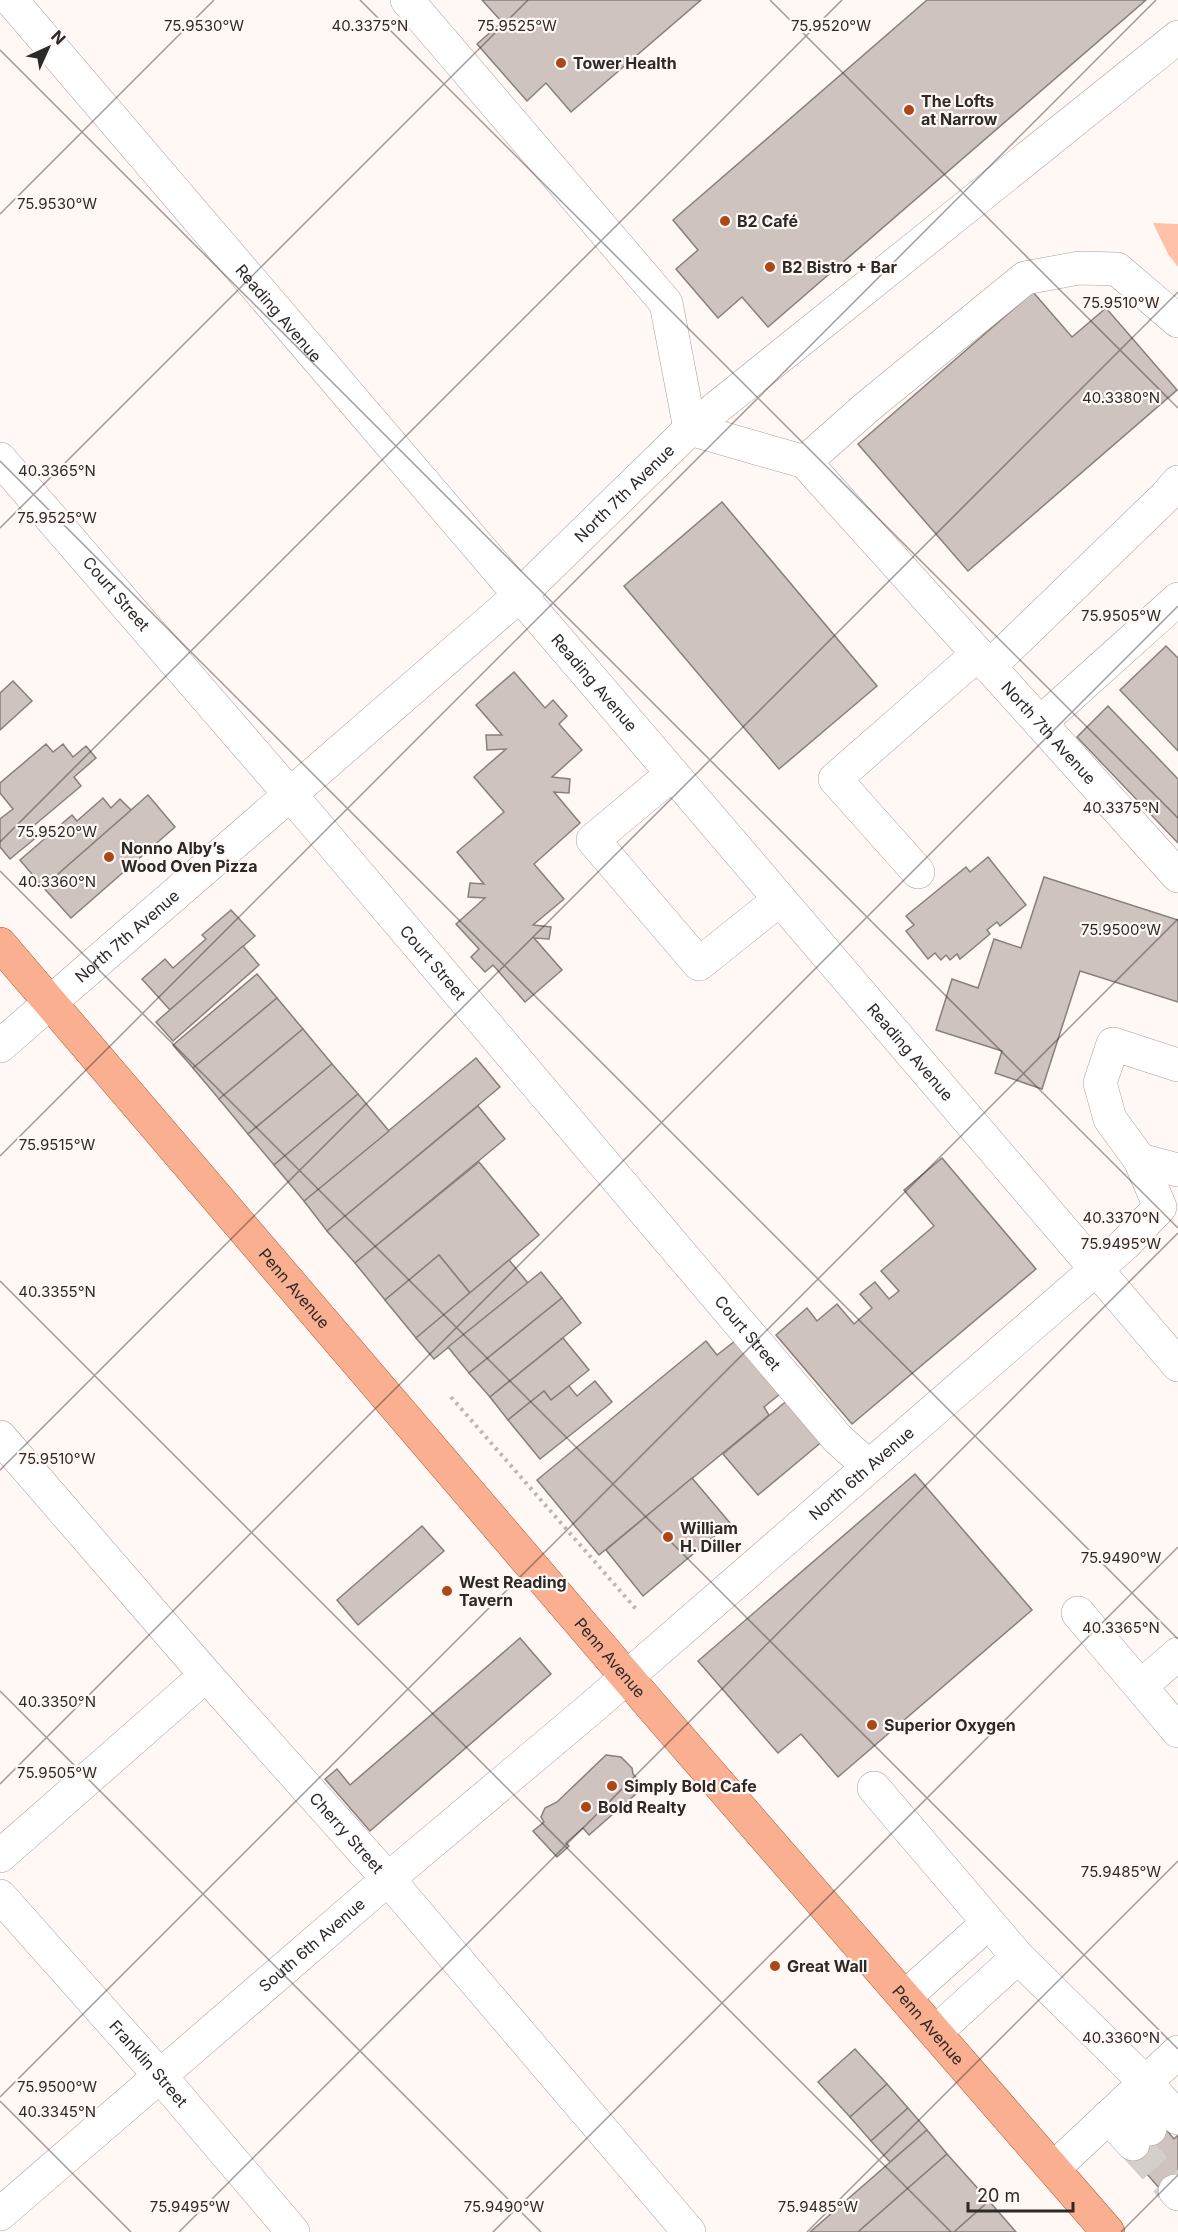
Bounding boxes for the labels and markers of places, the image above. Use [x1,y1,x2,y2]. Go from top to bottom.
place label: Tower Health [573,53,677,73]
marker: Tower Health [554,56,568,70]
place label: The Lofts at Narrow [921,91,998,129]
marker: The Lofts at Narrow [902,103,916,117]
place label: B2 Café [737,211,798,231]
marker: B2 Café [718,214,732,228]
place label: B2 Bistro + Bar [782,257,897,277]
marker: B2 Bistro + Bar [763,260,777,274]
place label: Nonno Alby’s Wood Oven Pizza [121,838,258,876]
marker: Nonno Alby’s Wood Oven Pizza [102,850,116,864]
place label: William H. Diller [680,1518,742,1556]
marker: William H. Diller [661,1530,675,1544]
place label: West Reading Tavern [459,1572,567,1610]
marker: West Reading Tavern [440,1584,454,1598]
place label: Superior Oxygen [884,1715,1016,1735]
marker: Superior Oxygen [865,1718,879,1732]
place label: Simply Bold Cafe [624,1776,757,1796]
marker: Simply Bold Cafe [605,1779,619,1793]
place label: Bold Realty [598,1797,687,1817]
marker: Bold Realty [579,1800,593,1814]
place label: Great Wall [787,1956,867,1976]
marker: Great Wall [768,1959,782,1973]

